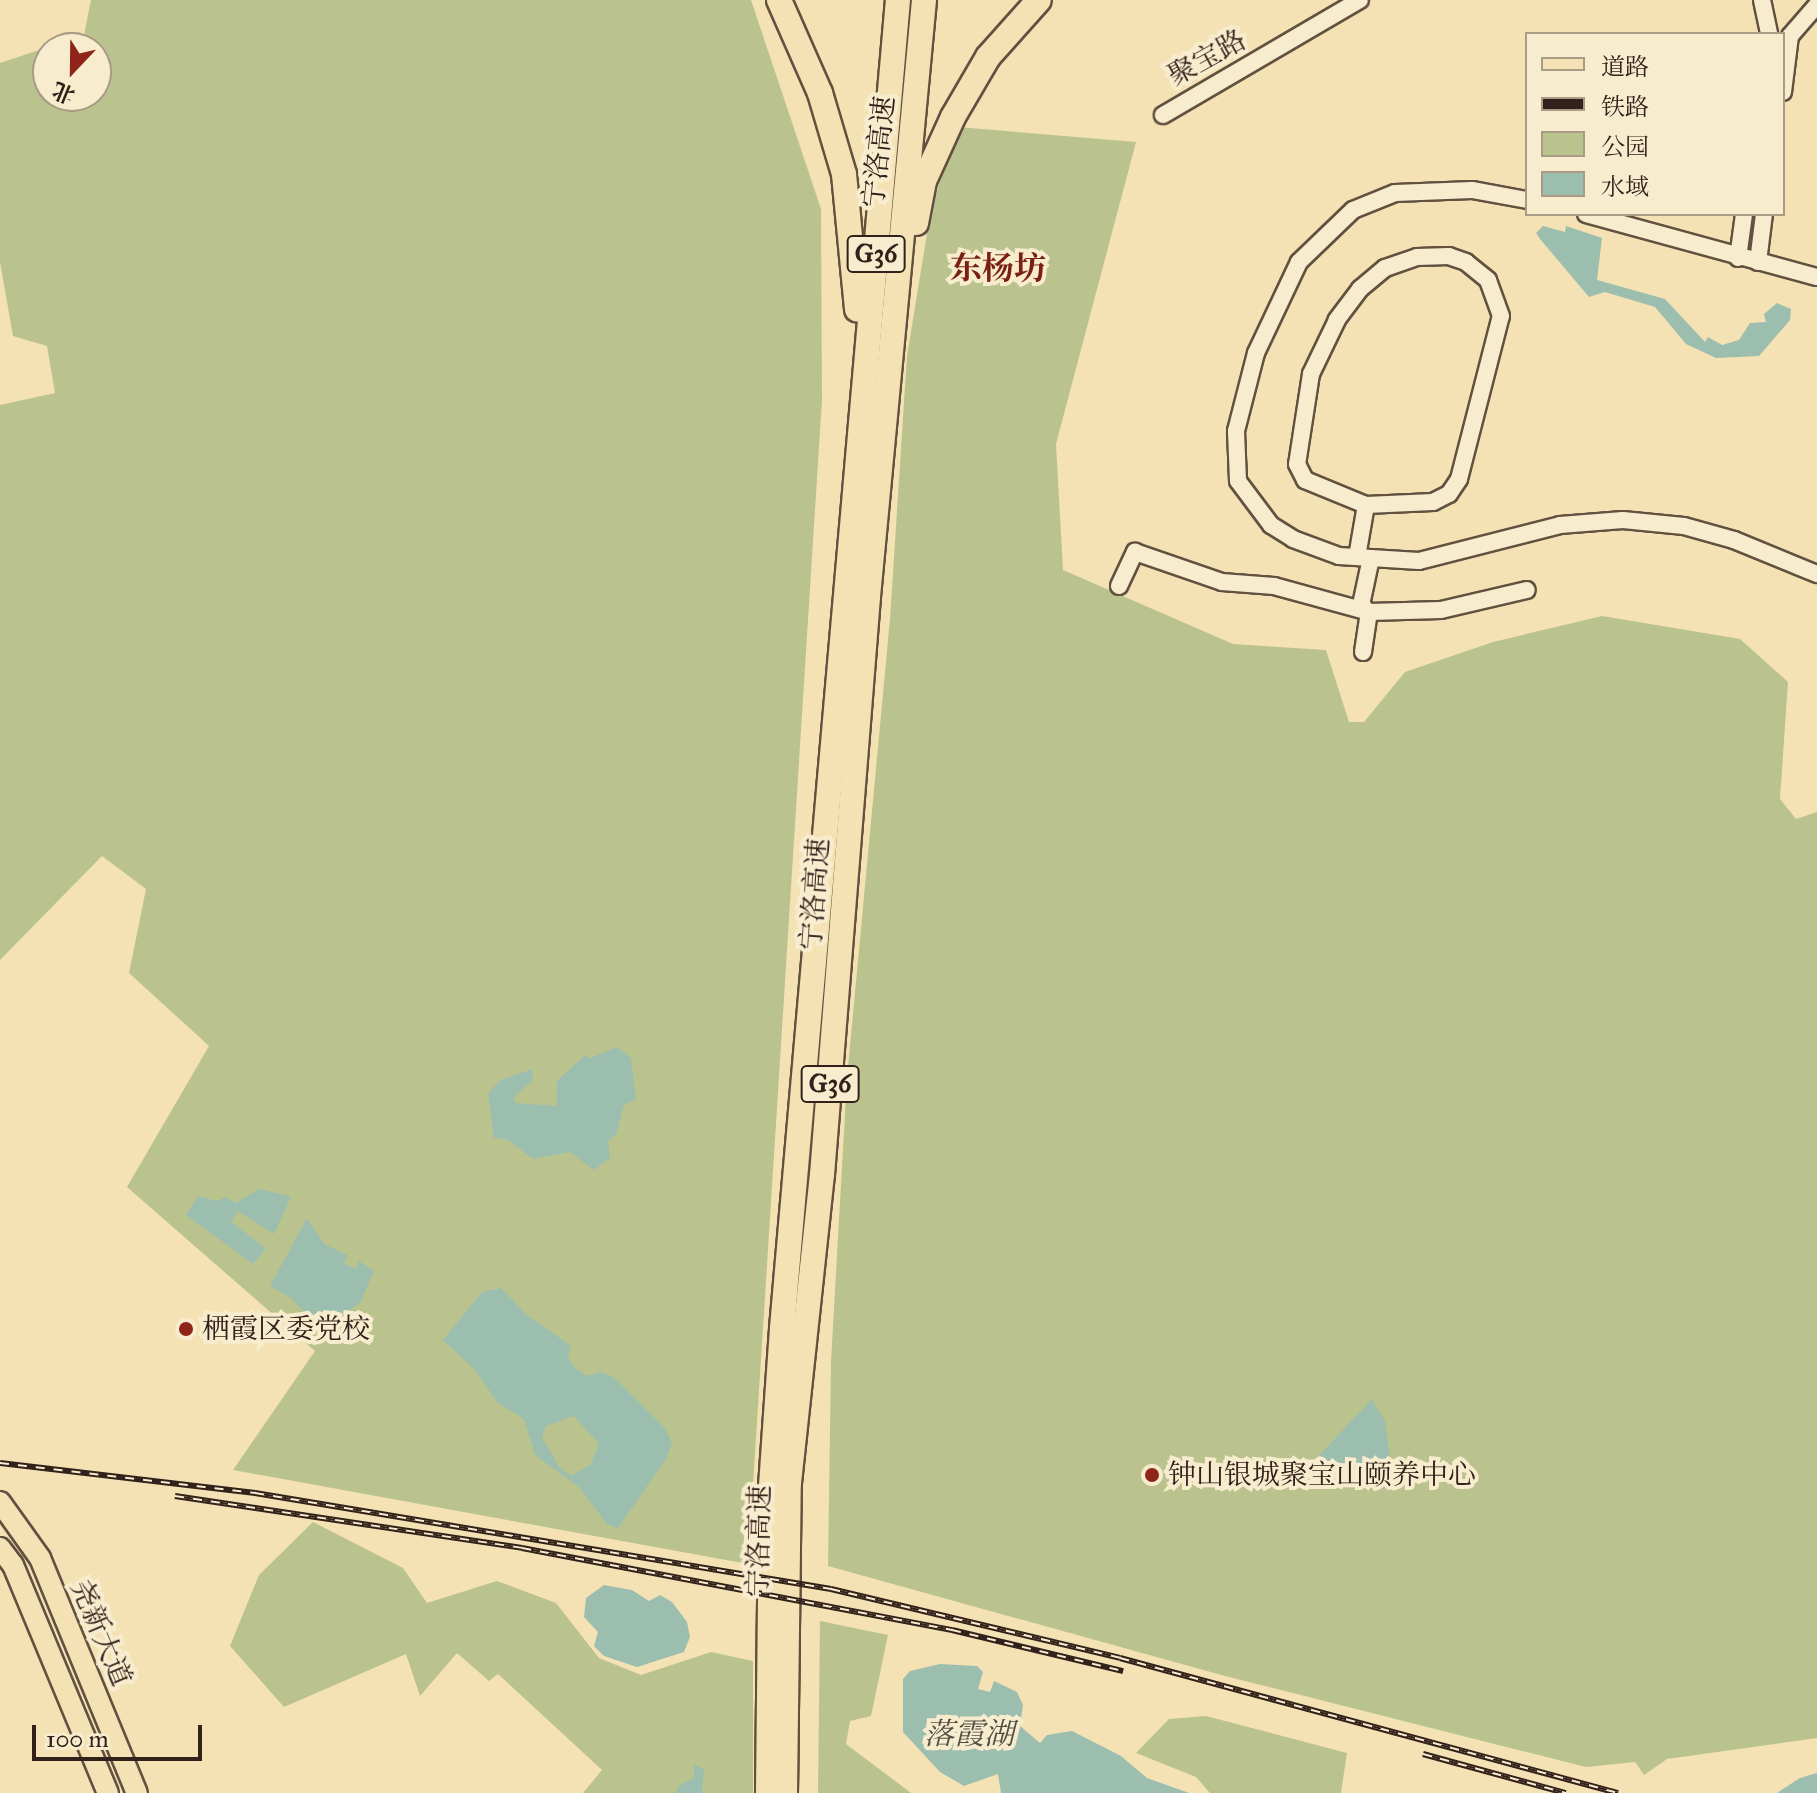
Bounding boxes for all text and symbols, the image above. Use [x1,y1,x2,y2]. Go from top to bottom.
street label: 聚宝路 [1162,23,1252,93]
north arrow [32,32,112,112]
legend [1525,32,1785,216]
text: 道路 [1601,52,1649,82]
text: 北 [48,76,79,110]
text: 铁路 [1601,92,1649,122]
street label: 宁洛高速 [856,95,902,209]
text: 公园 [1601,132,1649,162]
text: 水域 [1601,172,1649,202]
road number: G36 [846,232,906,276]
district label: 东杨坊 [950,250,1046,288]
street label: 宁洛高速 [794,837,836,951]
road number: G36 [800,1062,860,1106]
place label: 栖霞区委党校 [202,1312,370,1346]
marker: 栖霞区委党校 [177,1320,195,1338]
place label: 钟山银城聚宝山颐养中心 [1168,1458,1476,1492]
marker: 钟山银城聚宝山颐养中心 [1143,1466,1161,1484]
street label: 宁洛高速 [741,1485,777,1597]
street label: 尧新大道 [64,1575,138,1691]
scale bar [36,1709,206,1759]
water label: 落霞湖 [924,1716,1014,1752]
text: 100 m [46,1724,109,1754]

